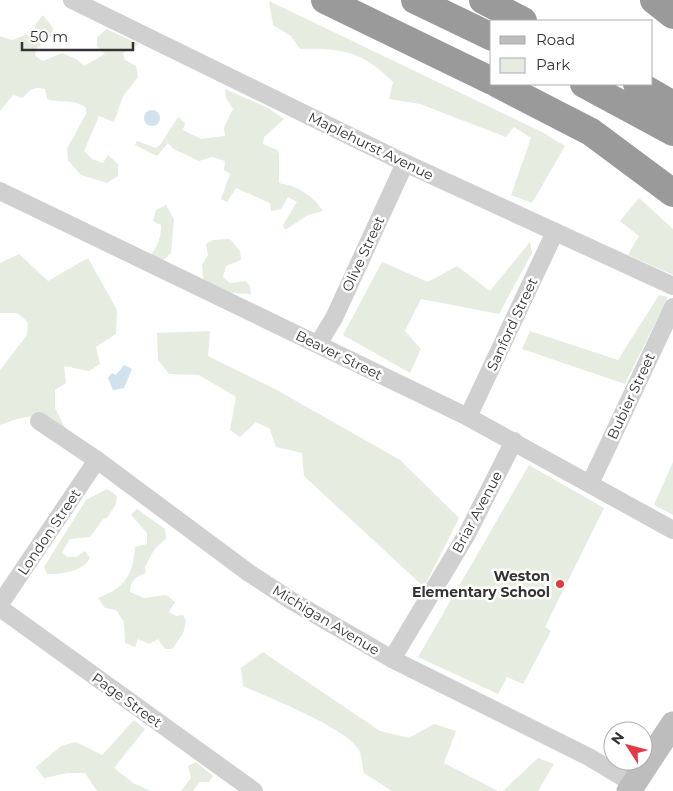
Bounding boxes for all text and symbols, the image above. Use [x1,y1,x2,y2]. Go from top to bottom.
scale bar [22,20,134,52]
legend [490,20,653,85]
text: 50 m [30,27,68,46]
text: Road [536,30,575,49]
text: Park [536,55,570,74]
street label: Maplehurst Avenue [306,108,436,184]
street label: Olive Street [338,213,388,295]
street label: Sanford Street [483,274,542,373]
street label: Beaver Street [293,326,386,384]
street label: Bubier Street [603,350,659,442]
street label: Briar Avenue [448,468,506,556]
street label: London Street [14,485,85,579]
place label: Weston Elementary School [412,567,550,601]
marker: Weston Elementary School [554,578,566,590]
street label: Michigan Avenue [269,581,383,659]
street label: Page Street [88,669,166,732]
north arrow [603,721,653,771]
text: N [607,728,628,748]

